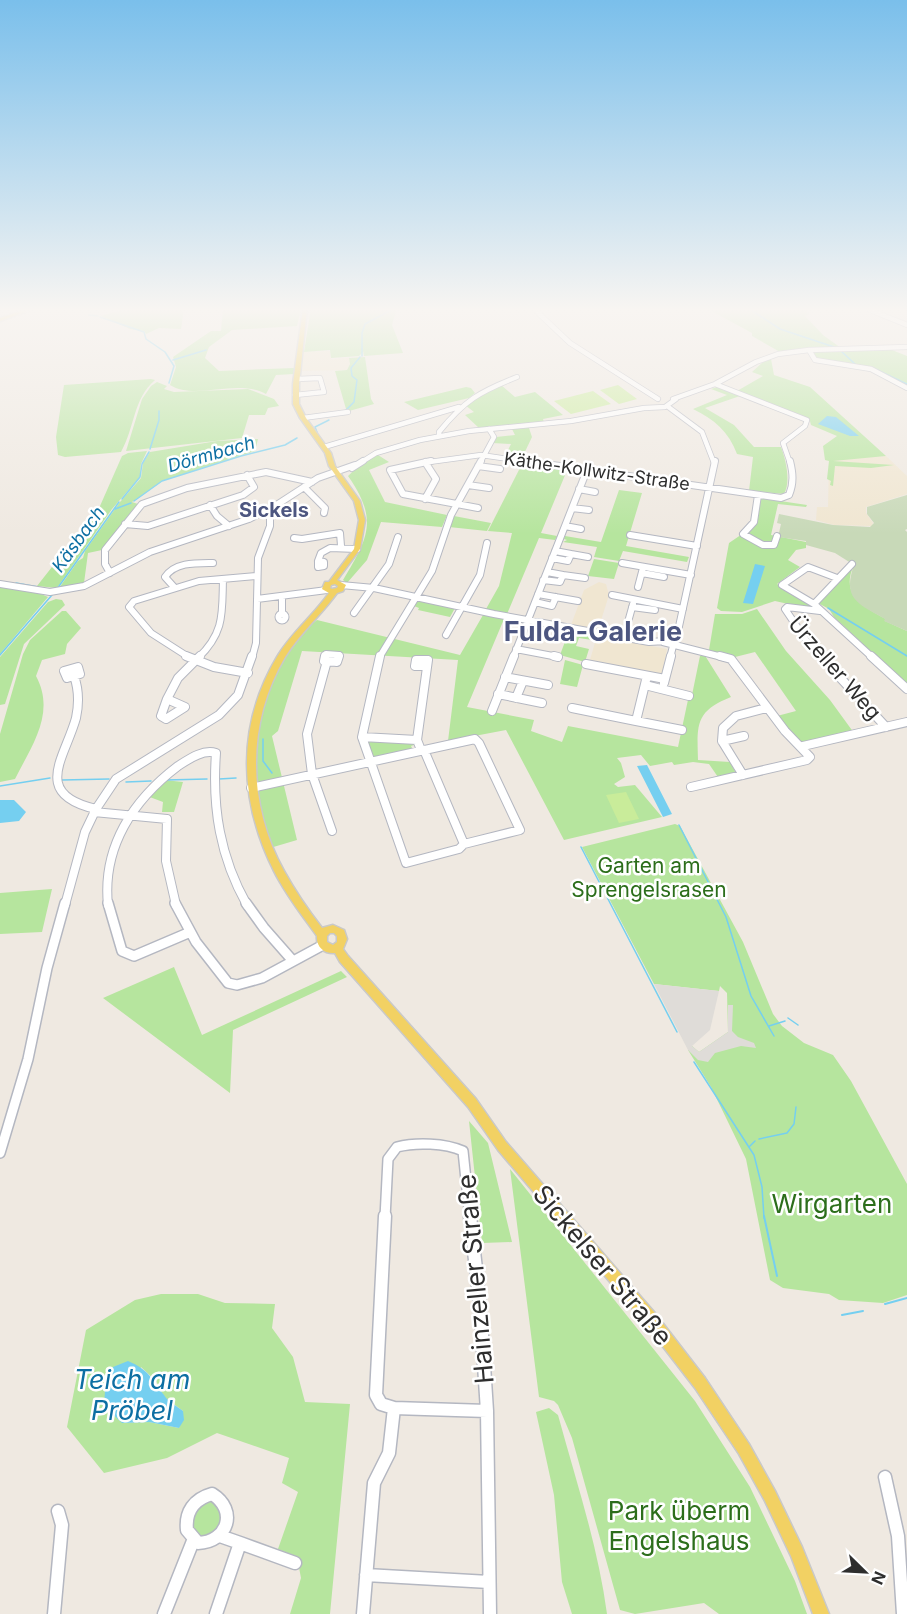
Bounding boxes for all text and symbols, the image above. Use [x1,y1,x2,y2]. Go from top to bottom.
water label: Dörmbach [165,432,257,476]
street label: Käthe-Kollwitz-Straße [503,448,691,494]
district label: Sickels [239,498,309,522]
water label: Käsbach [47,502,109,576]
street label: Ürzeller Weg [784,611,887,725]
district label: Fulda-Galerie [504,615,682,648]
park label: Garten am Sprengelsrasen [571,853,727,902]
street label: Hainzeller Straße [450,1173,500,1385]
street label: Sickelser Straße [527,1179,679,1351]
park label: Wirgarten [772,1188,892,1219]
water label: Teich am Pröbel [74,1363,190,1427]
park label: Park überm Engelshaus [608,1495,750,1556]
north arrow [835,1542,895,1602]
text: N [867,1568,890,1588]

